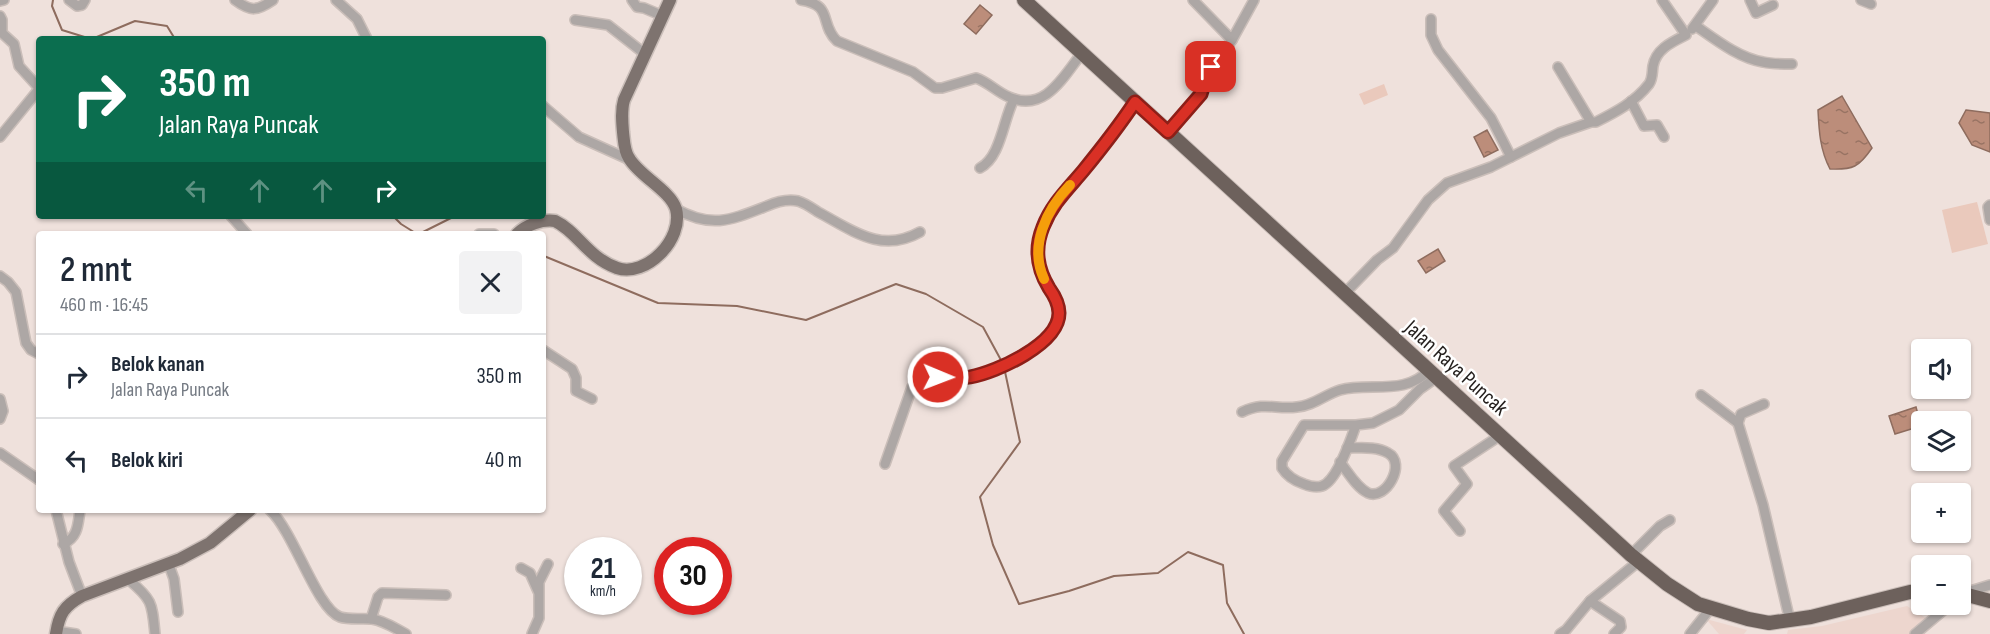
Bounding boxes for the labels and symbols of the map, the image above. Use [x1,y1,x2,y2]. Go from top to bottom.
pin [1185,41,1236,92]
street label: Jalan Raya Puncak [1398,314,1514,422]
position arrow [906,345,970,409]
speed limit sign: 30 [654,537,732,615]

